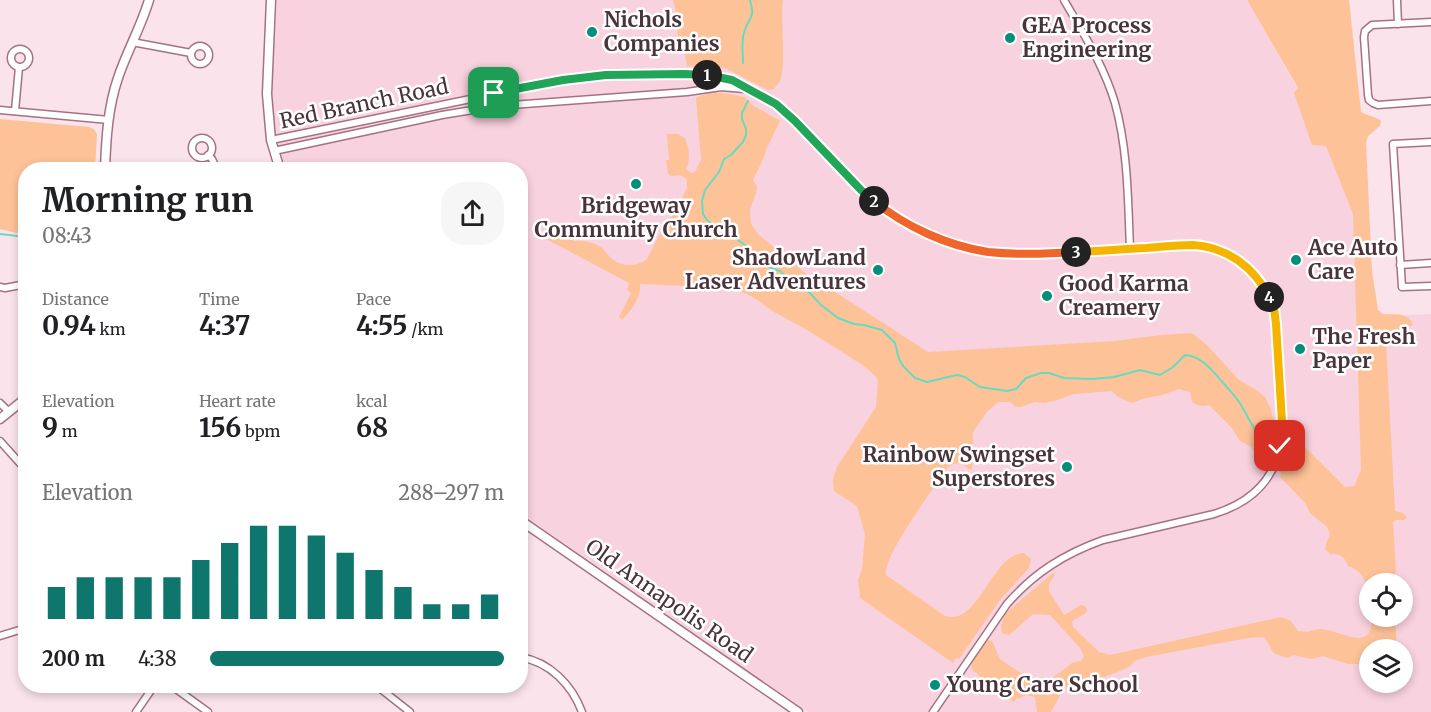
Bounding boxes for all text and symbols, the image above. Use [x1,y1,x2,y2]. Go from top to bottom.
place label: Nichols Companies [604,6,720,57]
place label: GEA Process Engineering [1022,12,1152,63]
marker: Nichols Companies [585,25,599,39]
marker: GEA Process Engineering [1003,31,1017,45]
pin: 1 [692,60,722,90]
text: 1 [703,65,711,85]
pin [468,67,519,118]
street label: Red Branch Road [277,72,451,135]
icon: arrive [477,76,510,109]
marker: Bridgeway Community Church [629,177,643,191]
text: Morning run [42,180,253,221]
button: share [441,182,504,245]
pin: 2 [859,186,889,216]
text: 2 [869,191,879,211]
place label: Bridgeway Community Church [534,192,738,243]
text: 08:43 [42,223,92,248]
place label: Ace Auto Care [1307,234,1398,285]
pin: 3 [1061,237,1091,267]
text: 3 [1071,242,1081,262]
place label: ShadowLand Laser Adventures [685,244,866,295]
marker: Ace Auto Care [1289,253,1303,267]
marker: ShadowLand Laser Adventures [871,263,885,277]
place label: Good Karma Creamery [1059,270,1189,321]
pin: 4 [1254,282,1284,312]
text: 4 [1264,287,1274,307]
text: Distance [42,289,109,309]
text: Time [199,289,240,309]
text: Pace [356,289,391,309]
marker: Good Karma Creamery [1040,289,1054,303]
text: 0.94 [42,309,96,342]
text: 4:37 [199,309,250,342]
text: 4:55 [356,309,407,342]
text: km [96,319,126,339]
text: /km [407,319,443,339]
place label: The Fresh Paper [1312,323,1415,374]
marker: The Fresh Paper [1293,342,1307,356]
text: Elevation [42,391,115,411]
text: Heart rate [199,391,276,411]
text: kcal [356,391,387,411]
text: 9 [42,411,58,444]
text: 156 [199,411,241,444]
text: 68 [356,411,388,444]
pin [1254,420,1305,471]
text: m [58,421,78,441]
text: bpm [241,421,280,441]
icon: check [1263,429,1296,462]
place label: Rainbow Swingset Superstores [862,441,1056,492]
marker: Rainbow Swingset Superstores [1060,460,1074,474]
text: Elevation [42,480,133,505]
text: 288–297 m [398,480,504,505]
street label: Old Annapolis Road [580,533,758,669]
map controls [1359,573,1413,693]
button: locate [1359,573,1413,627]
button: layers [1359,639,1413,693]
text: 200 m [42,646,105,671]
text: 4:38 [138,646,177,671]
place label: Young Care School [946,671,1138,698]
marker: Young Care School [928,678,942,692]

